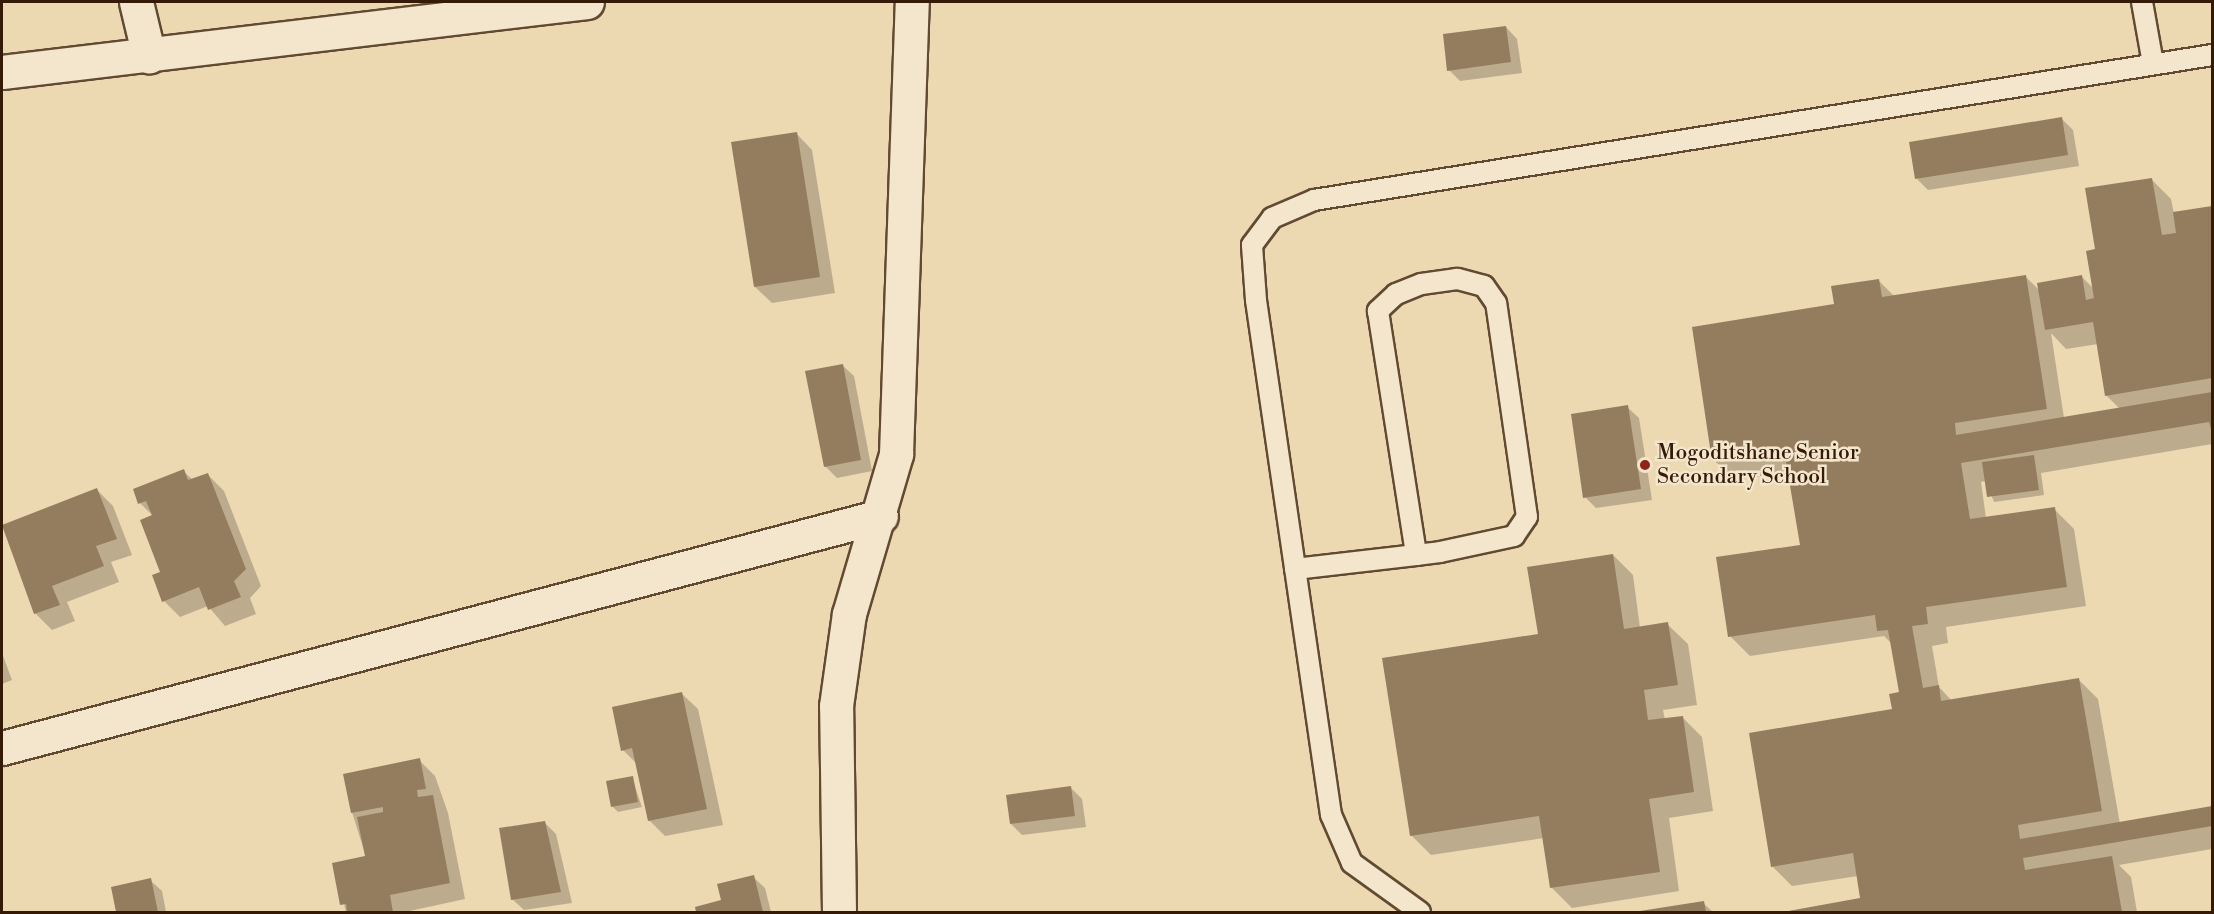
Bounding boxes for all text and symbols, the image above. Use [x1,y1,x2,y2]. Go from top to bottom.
place label: Mogoditshane Senior Secondary School [1657,440,1859,490]
marker: Mogoditshane Senior Secondary School [1638,458,1652,472]

